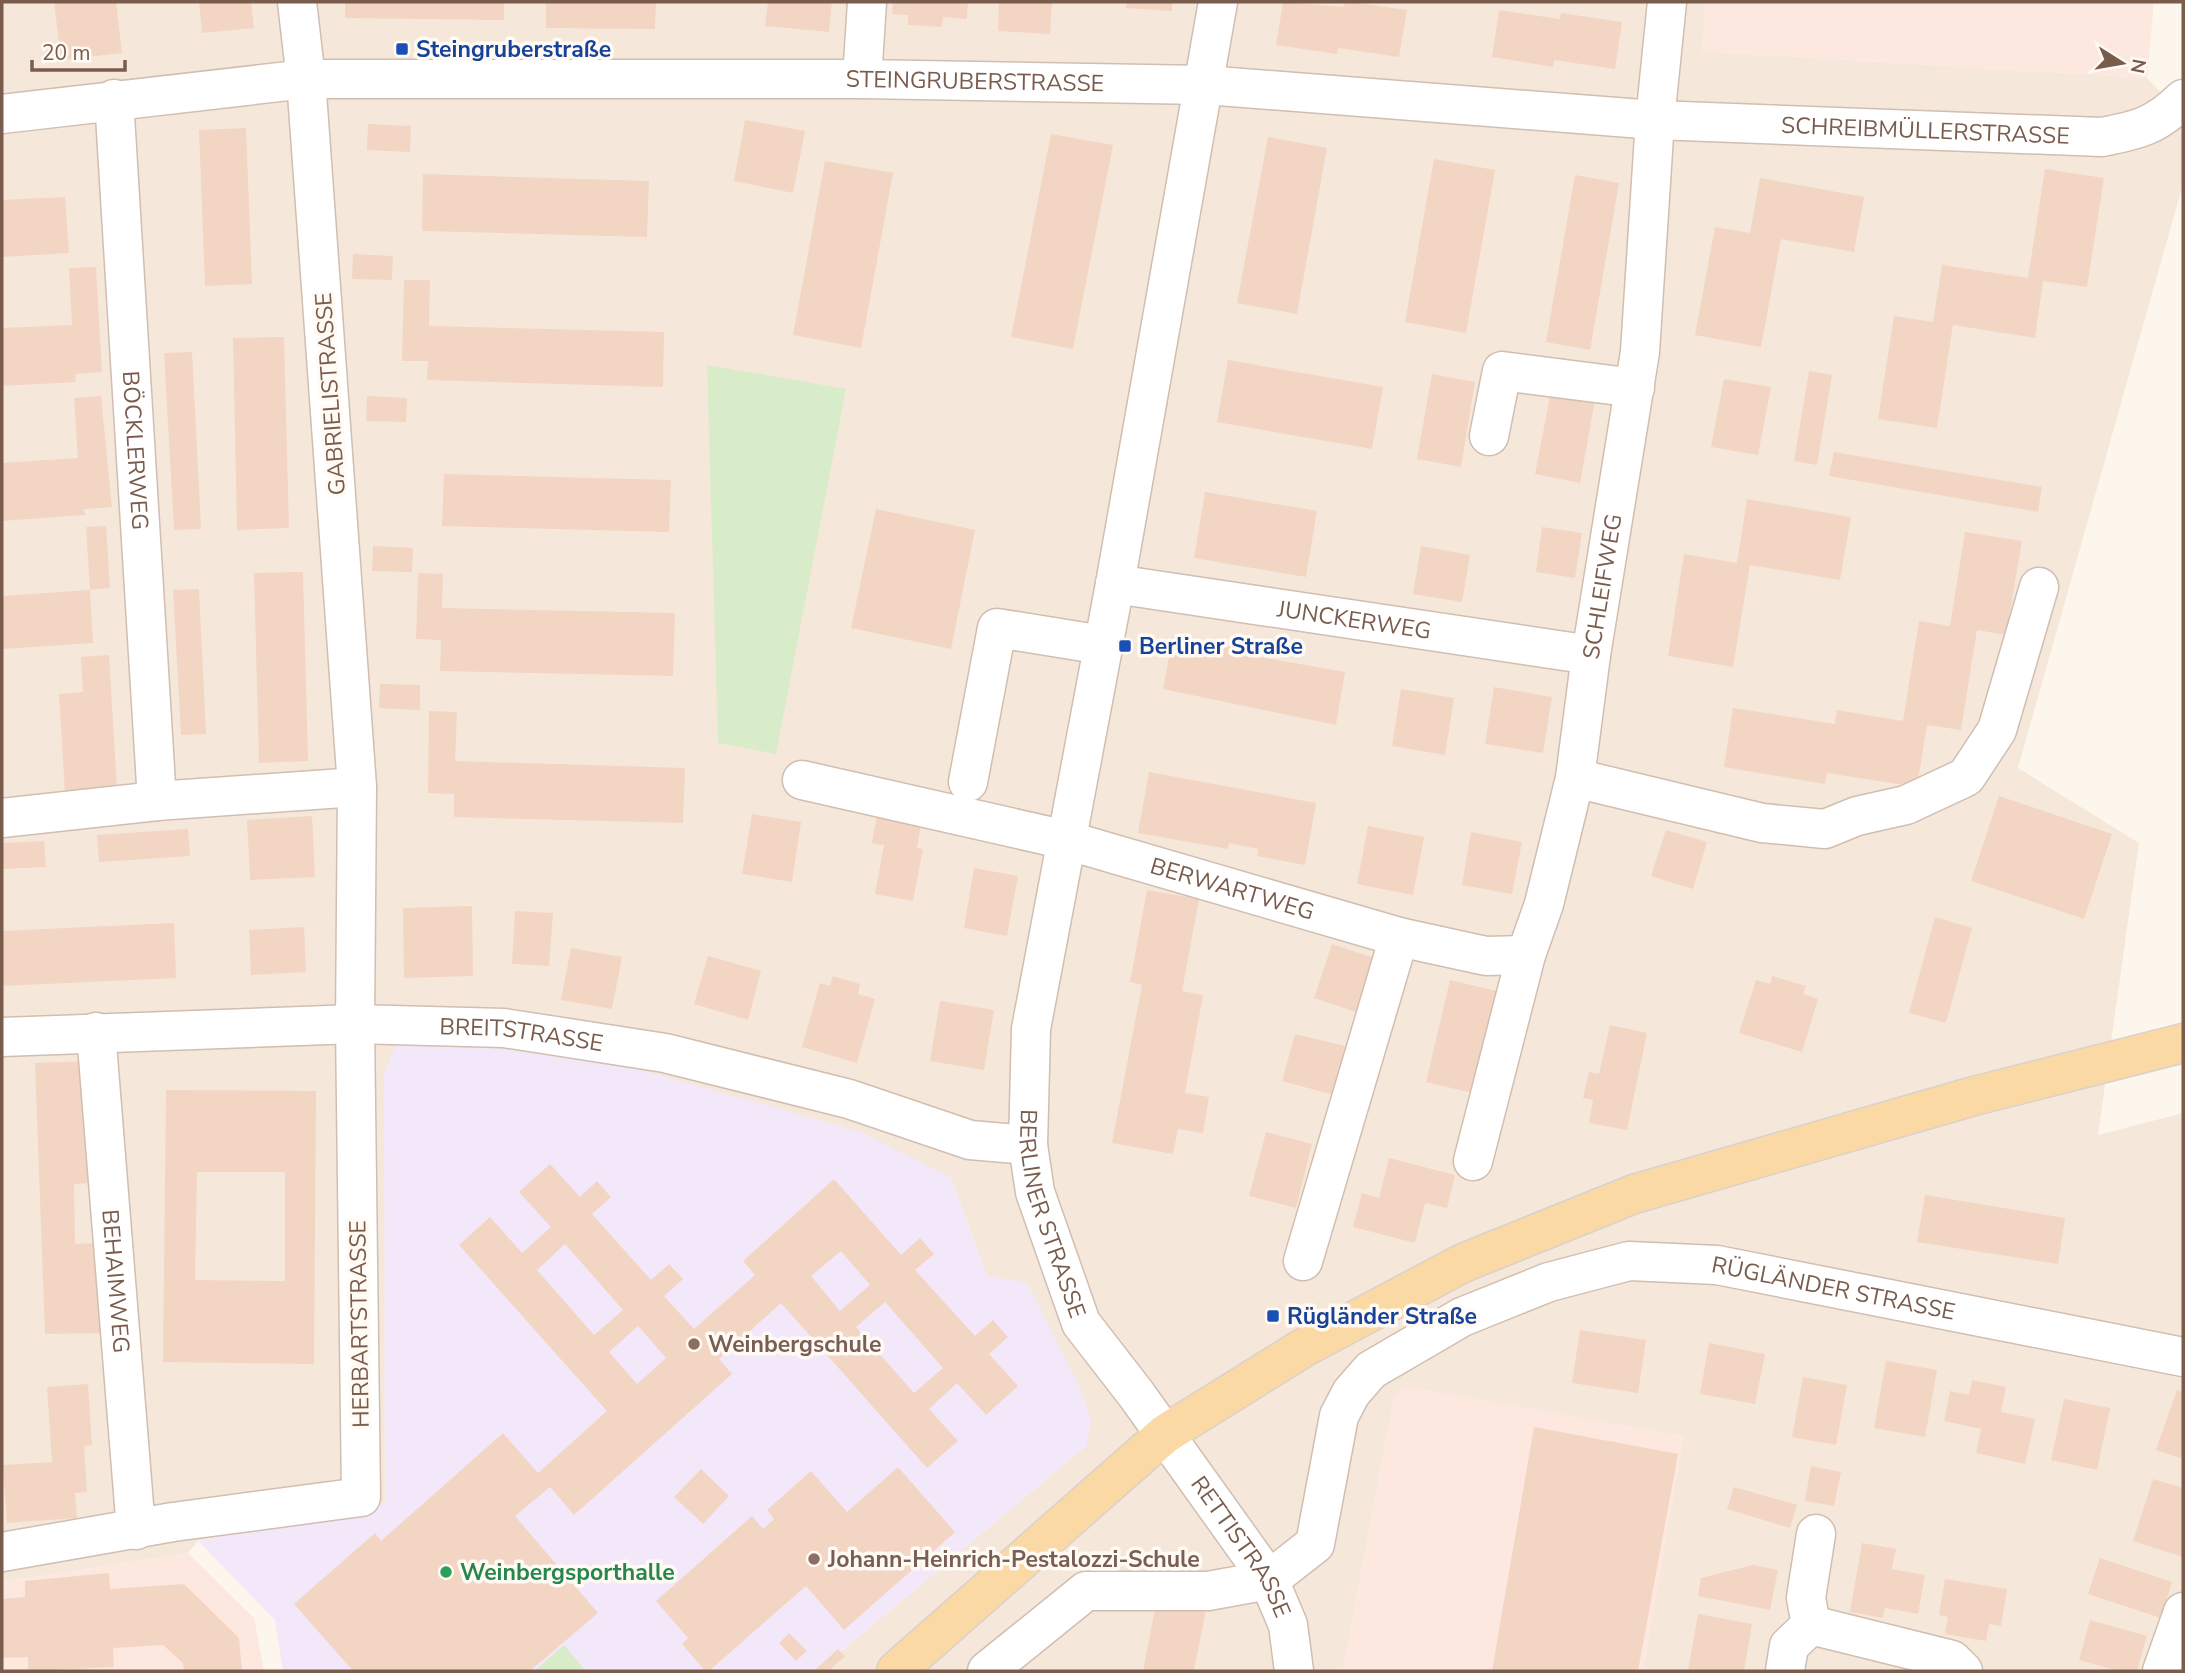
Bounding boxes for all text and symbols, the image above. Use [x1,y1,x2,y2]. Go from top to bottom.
scale bar [32,28,124,72]
north arrow [2087,28,2157,98]
place label: Steingruberstraße [416,34,611,65]
text: 20 m [42,39,91,67]
marker: Steingruberstraße [394,41,410,57]
text: N [2124,57,2152,76]
street label: STEINGRUBERSTRASSE [846,64,1104,99]
street label: SCHREIBMÜLLERSTRASSE [1780,110,2070,152]
street label: GABRIELISTRASSE [308,292,353,496]
street label: BÖCKLERWEG [115,370,155,531]
street label: SCHLEIFWEG [1576,512,1630,662]
street label: JUNCKERWEG [1274,593,1433,647]
place label: Berliner Straße [1139,631,1303,662]
marker: Berliner Straße [1117,638,1133,654]
street label: BERWARTWEG [1147,850,1318,928]
street label: BREITSTRASSE [439,1011,605,1059]
street label: BERLINER STRASSE [1011,1109,1093,1322]
street label: BEHAIMWEG [94,1208,137,1354]
street label: HERBARTSTRASSE [342,1220,377,1428]
street label: RÜGLÄNDER STRASSE [1709,1249,1958,1328]
place label: Rügländer Straße [1287,1301,1477,1332]
marker: Rügländer Straße [1265,1308,1281,1324]
place label: Weinbergschule [708,1329,881,1360]
marker: Weinbergschule [686,1336,702,1352]
street label: RETTISTRASSE [1184,1470,1298,1622]
place label: Johann-Heinrich-Pestalozzi-Schule [827,1544,1200,1575]
marker: Johann-Heinrich-Pestalozzi-Schule [806,1551,822,1567]
place label: Weinbergsporthalle [460,1557,675,1588]
marker: Weinbergsporthalle [438,1564,454,1580]

